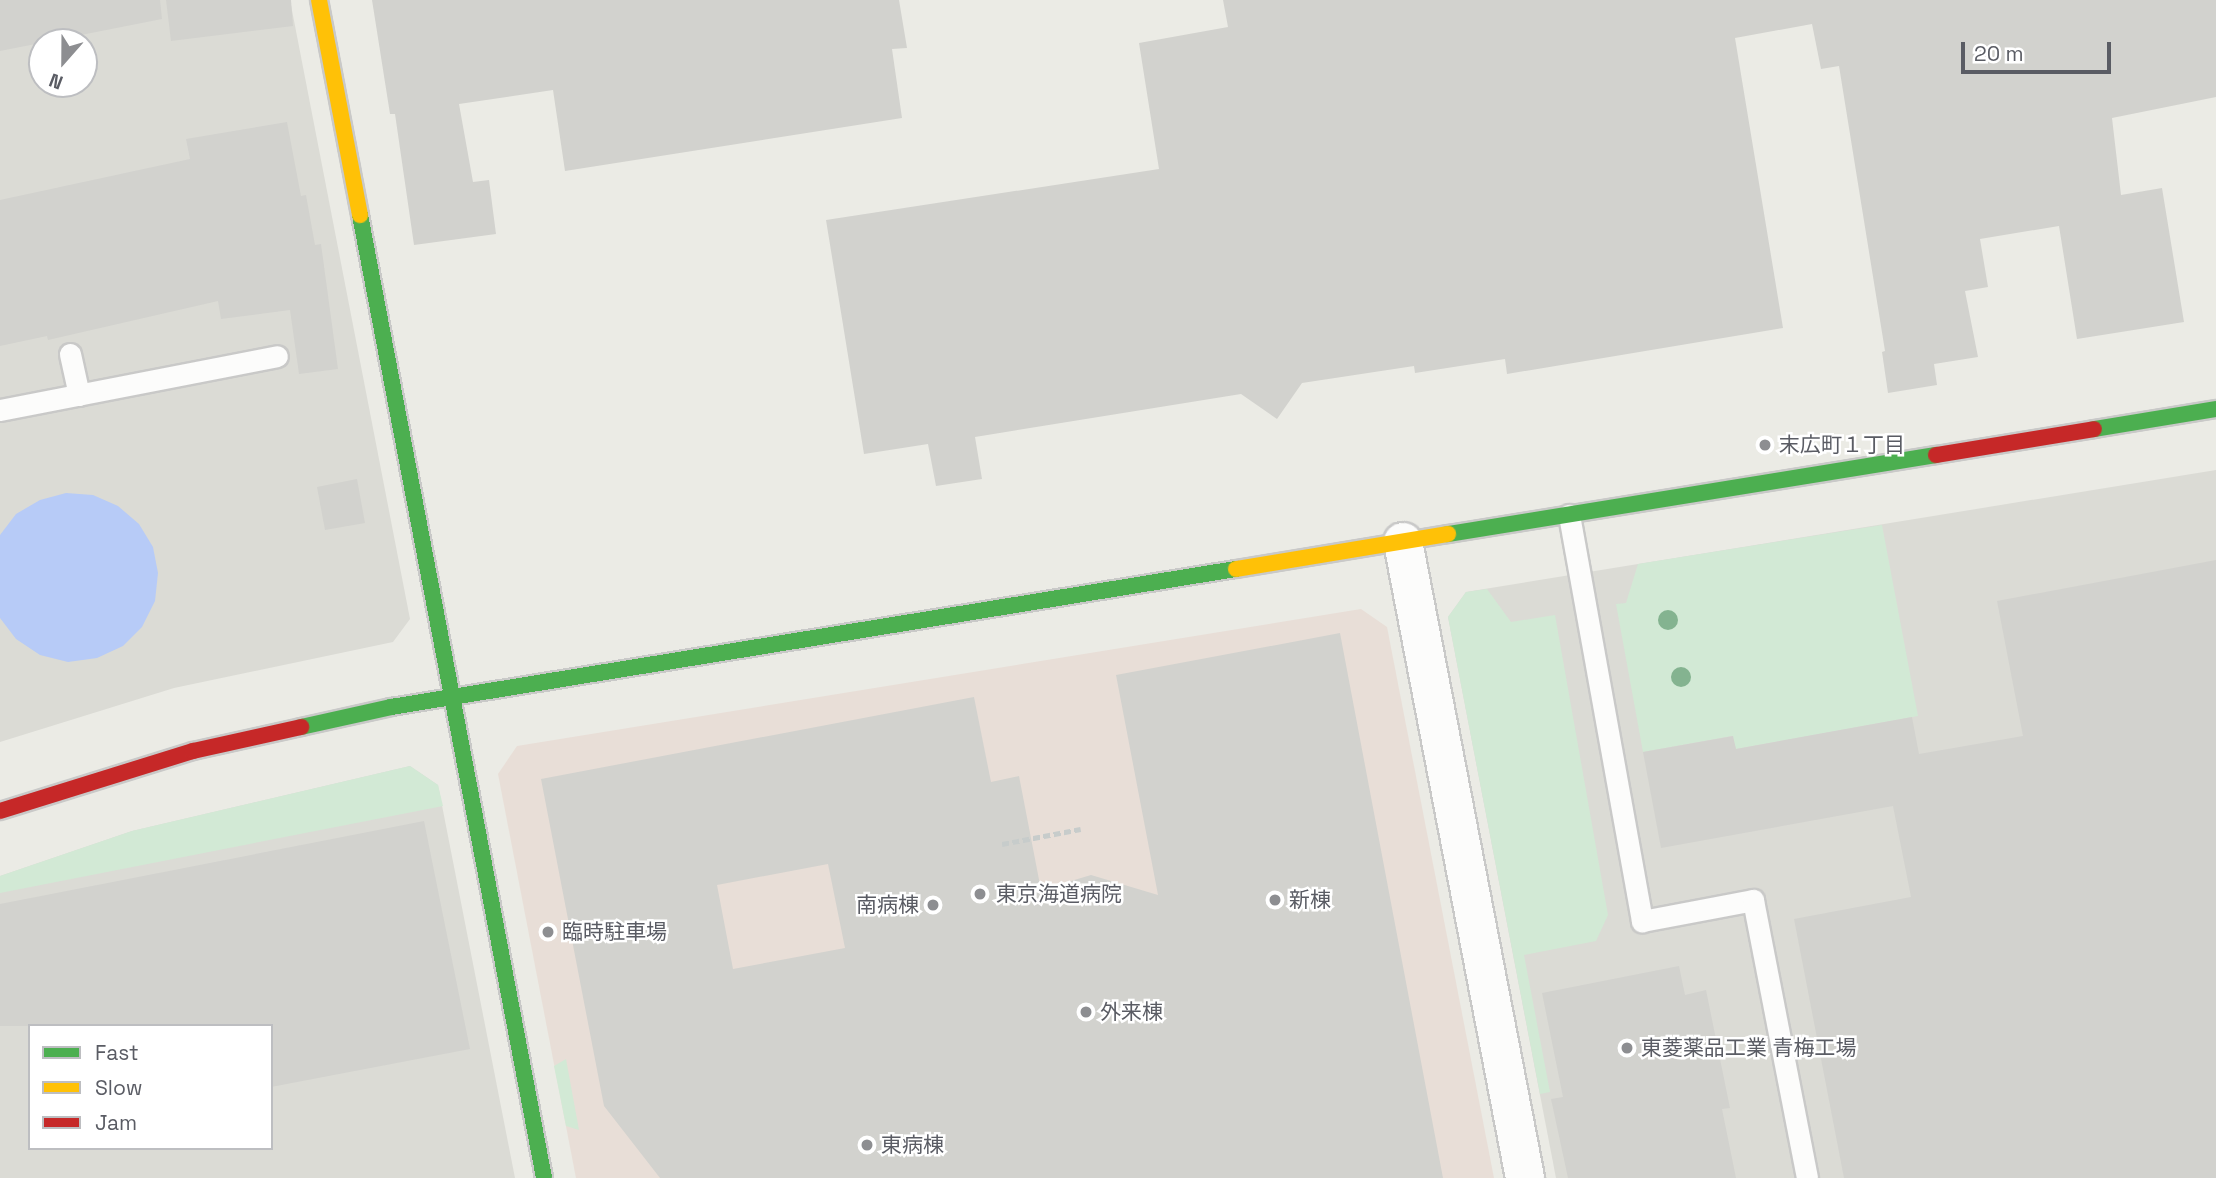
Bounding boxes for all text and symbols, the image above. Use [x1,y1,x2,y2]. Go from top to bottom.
north arrow [28,28,98,98]
scale bar [1964,28,2114,72]
text: 20 m [1974,40,2024,67]
text: N [46,67,66,95]
place label: 末広町１丁目 [1779,432,1905,458]
marker: 末広町１丁目 [1757,437,1773,453]
place label: 東京海道病院 [996,881,1122,907]
marker: 東京海道病院 [970,884,990,904]
place label: 新棟 [1289,887,1331,913]
place label: 南病棟 [856,892,919,918]
marker: 新棟 [1267,892,1283,908]
marker: 南病棟 [925,897,941,913]
place label: 臨時駐車場 [562,919,667,945]
marker: 臨時駐車場 [540,924,556,940]
place label: 外来棟 [1100,999,1163,1025]
marker: 外来棟 [1078,1004,1094,1020]
legend [28,1024,273,1150]
place label: 東菱薬品工業 青梅工場 [1641,1035,1856,1061]
text: Fast [95,1039,139,1066]
marker: 東菱薬品工業 青梅工場 [1619,1040,1635,1056]
text: Slow [95,1074,143,1101]
text: Jam [95,1109,137,1136]
place label: 東病棟 [881,1132,944,1158]
marker: 東病棟 [859,1137,875,1153]

